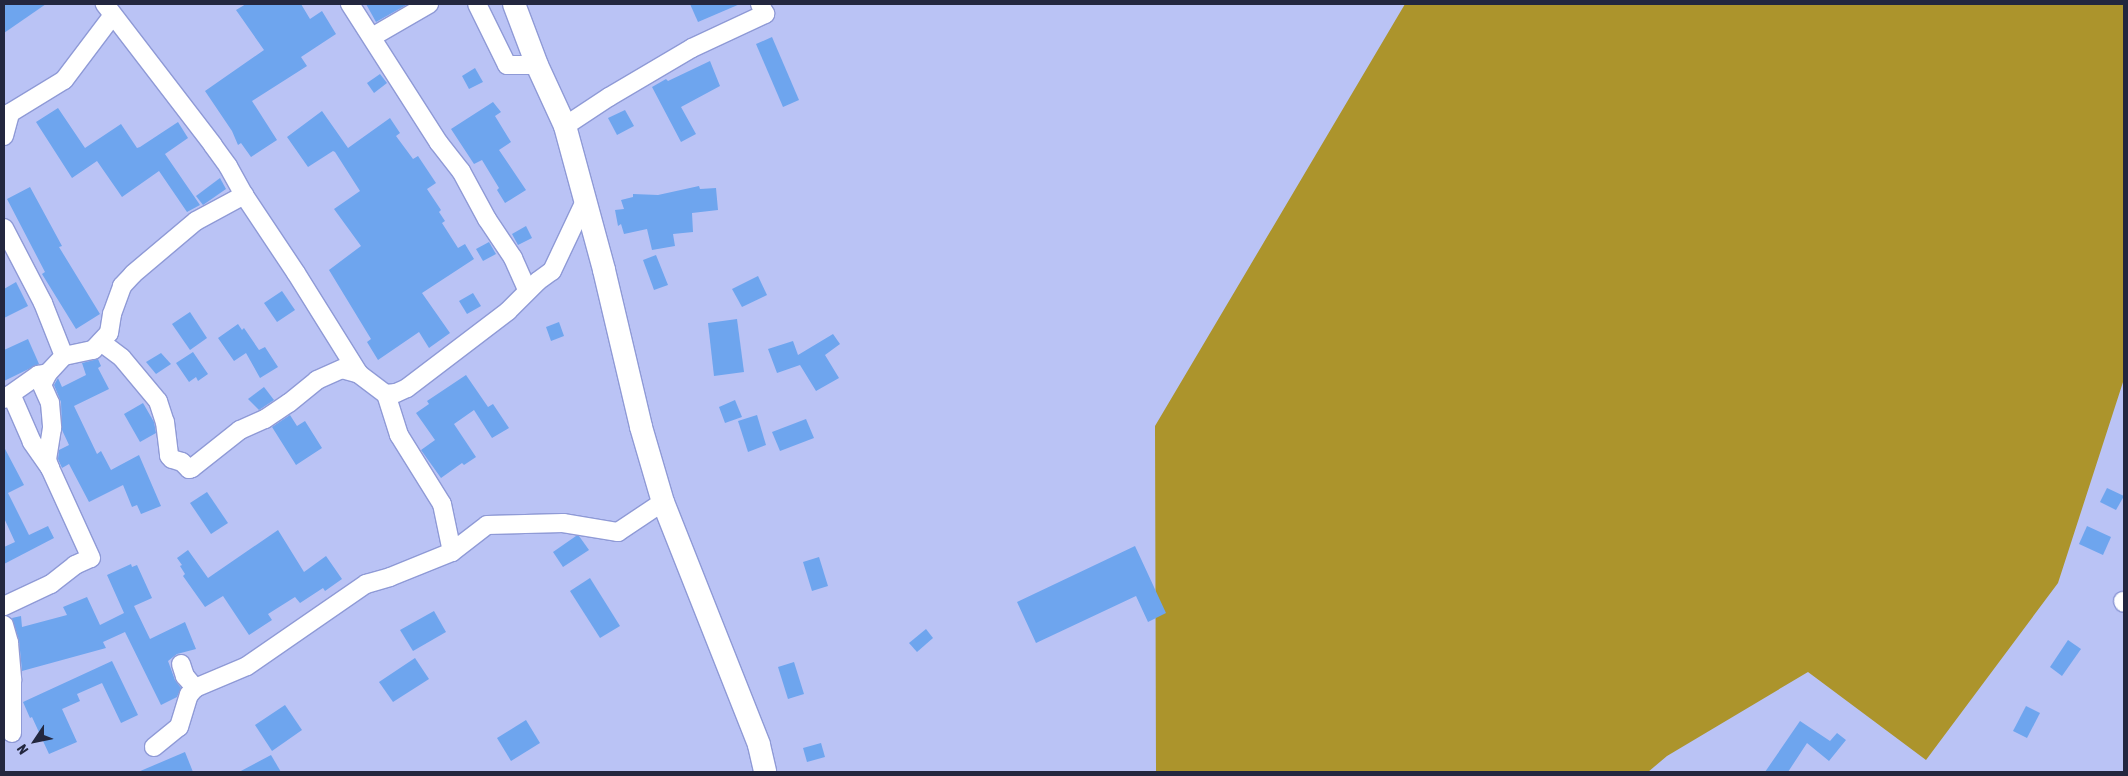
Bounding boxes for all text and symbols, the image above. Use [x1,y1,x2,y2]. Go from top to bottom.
north arrow [10,716,60,766]
text: N [14,741,32,757]

